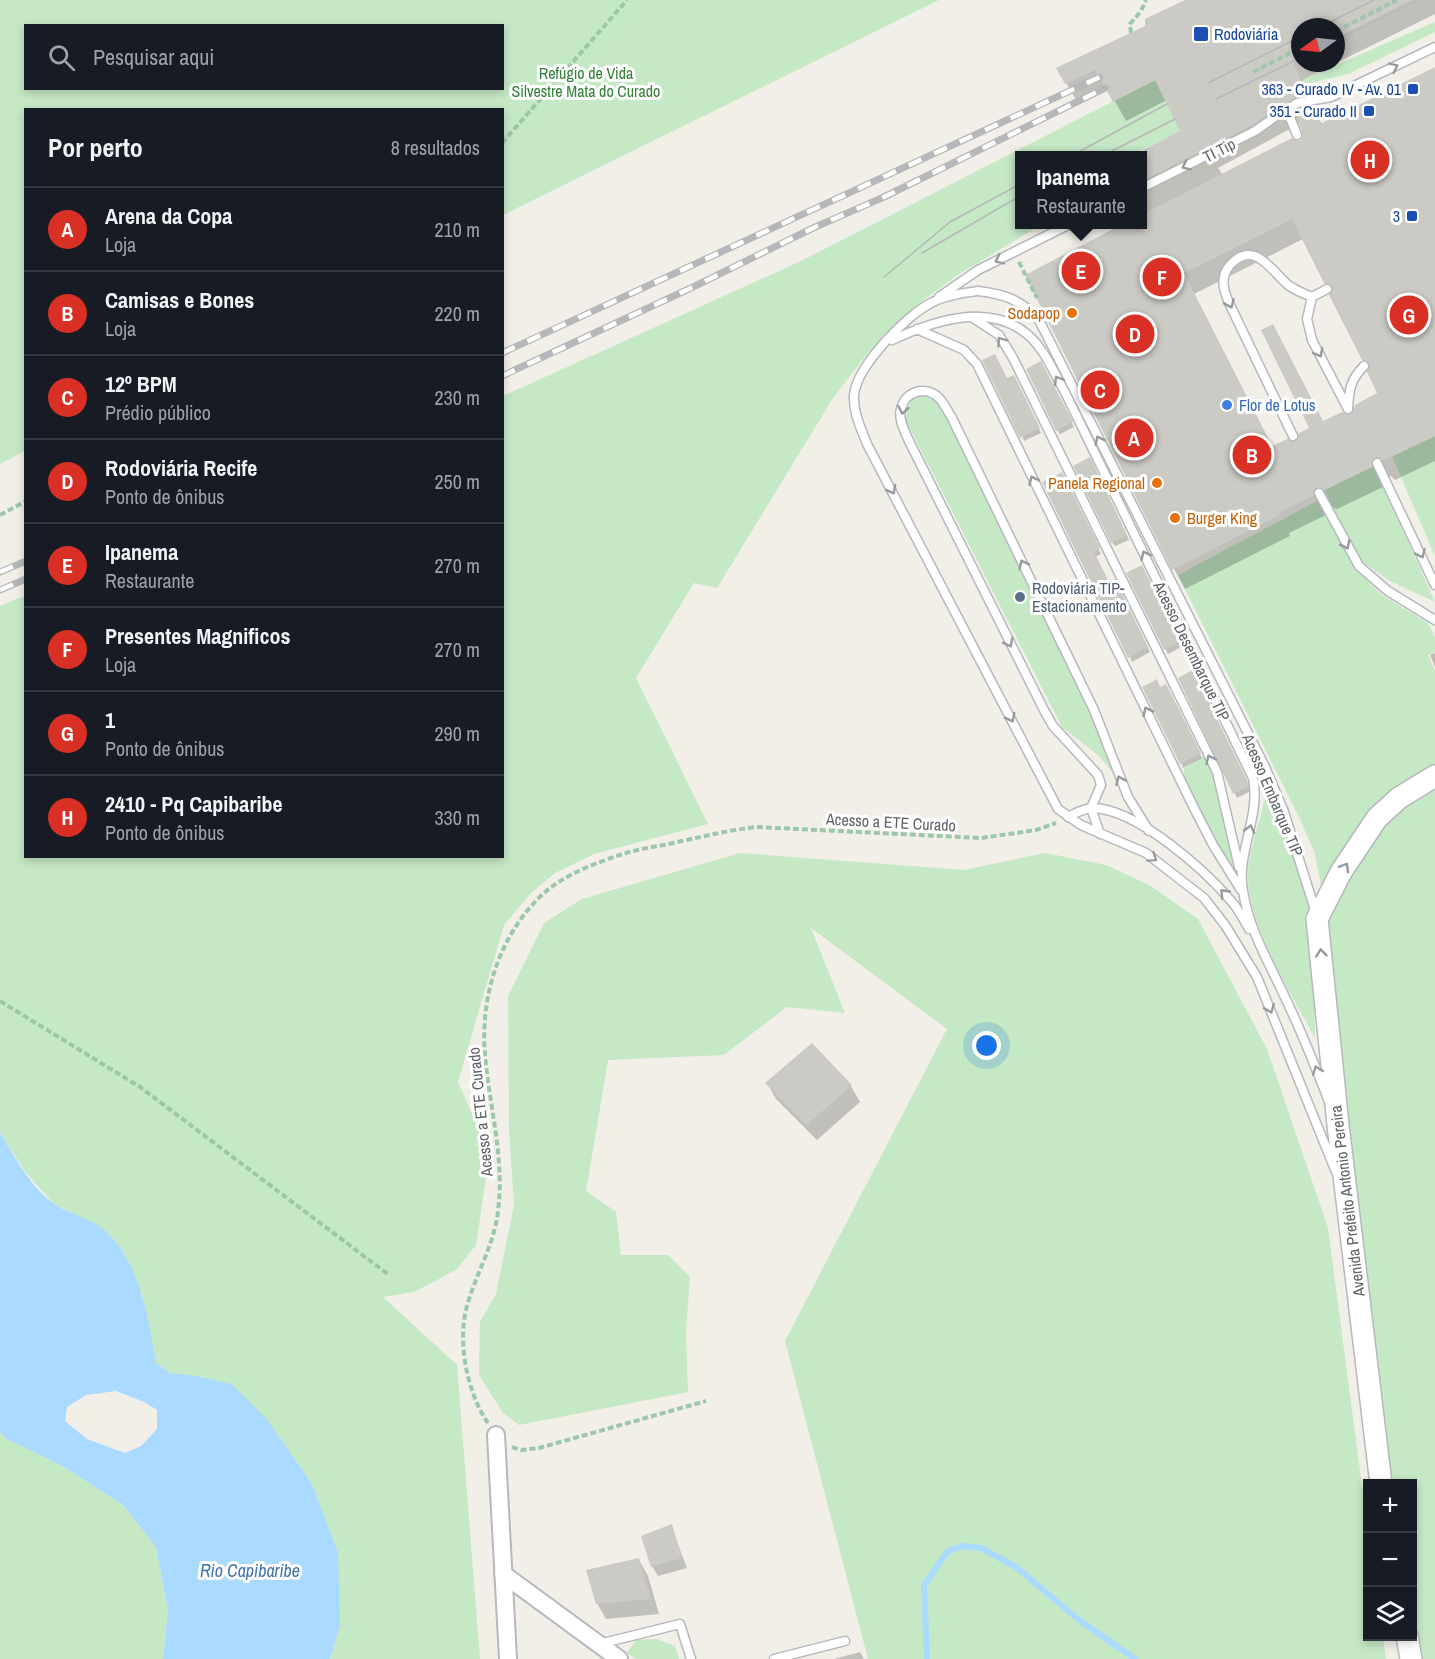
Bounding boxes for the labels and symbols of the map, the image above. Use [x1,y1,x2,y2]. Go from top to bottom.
north arrow [1291,18,1345,72]
place label: Rodoviária [1214,23,1279,45]
marker: Rodoviária [1192,25,1210,43]
park label: Refúgio de Vida Silvestre Mata do Curado [512,62,660,102]
one-way arrow [1387,63,1398,75]
place label: 363 - Curado IV - Av. 01 [1261,78,1402,100]
marker: 363 - Curado IV - Av. 01 [1406,82,1420,96]
place label: 351 - Curado II [1269,100,1357,122]
marker: 351 - Curado II [1362,104,1376,118]
street label: TI Tip [1199,133,1239,167]
pin: H [1350,138,1390,182]
one-way arrow [1182,159,1193,171]
place label: 3 [1393,205,1400,227]
marker: 3 [1405,209,1419,223]
pin: E [1062,248,1100,294]
one-way arrow [995,252,1006,264]
pin: F [1142,254,1182,300]
pin: G [1390,292,1428,338]
one-way arrow [1222,298,1234,309]
place label: Sodapop [1007,302,1060,324]
marker: Sodapop [1065,306,1079,320]
pin: D [1116,312,1154,356]
one-way arrow [997,336,1008,347]
one-way arrow [1312,346,1323,357]
pin: C [1080,368,1120,412]
one-way arrow [1054,376,1066,386]
place label: Flor de Lotus [1239,394,1316,416]
marker: Flor de Lotus [1220,398,1234,412]
one-way arrow [898,405,910,415]
pin: A [1114,416,1154,460]
pin: B [1232,432,1272,478]
one-way arrow [1095,435,1107,446]
place label: Panela Regional [1048,472,1145,494]
one-way arrow [1028,476,1040,487]
marker: Panela Regional [1150,476,1164,490]
one-way arrow [885,483,896,494]
place label: Burger King [1187,507,1258,529]
marker: Burger King [1168,511,1182,525]
one-way arrow [1338,538,1350,549]
one-way arrow [1413,548,1425,559]
one-way arrow [1140,550,1152,561]
one-way arrow [1019,560,1031,571]
place label: Rodoviária TIP- Estacionamento [1032,577,1127,617]
street label: Acesso Desembarque TIP [1148,577,1236,725]
marker: Rodoviária TIP- Estacionamento [1013,590,1027,604]
one-way arrow [1002,636,1014,647]
one-way arrow [1143,707,1155,718]
one-way arrow [1004,712,1015,723]
street label: Acesso Embarque TIP [1237,729,1309,860]
one-way arrow [1206,754,1218,765]
one-way arrow [1116,776,1128,787]
street label: Acesso a ETE Curado [825,808,956,836]
one-way arrow [1243,824,1255,835]
one-way arrow [1146,851,1157,862]
one-way arrow [1337,863,1349,873]
one-way arrow [1220,889,1231,900]
one-way arrow [1315,948,1328,957]
one-way arrow [1263,1003,1275,1014]
your location [972,1031,1001,1060]
street label: Acesso a ETE Curado [462,1046,498,1179]
one-way arrow [1311,1065,1324,1076]
street label: Avenida Prefeito Antonio Pereira [1324,1104,1370,1299]
water label: Rio Capibaribe [200,1558,300,1583]

